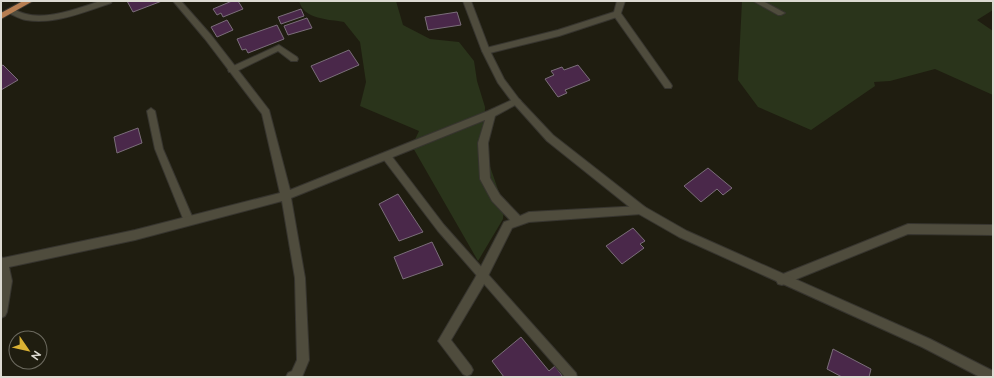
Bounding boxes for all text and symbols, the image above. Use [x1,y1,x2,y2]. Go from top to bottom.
north arrow [8,330,48,370]
text: N [28,348,44,362]

